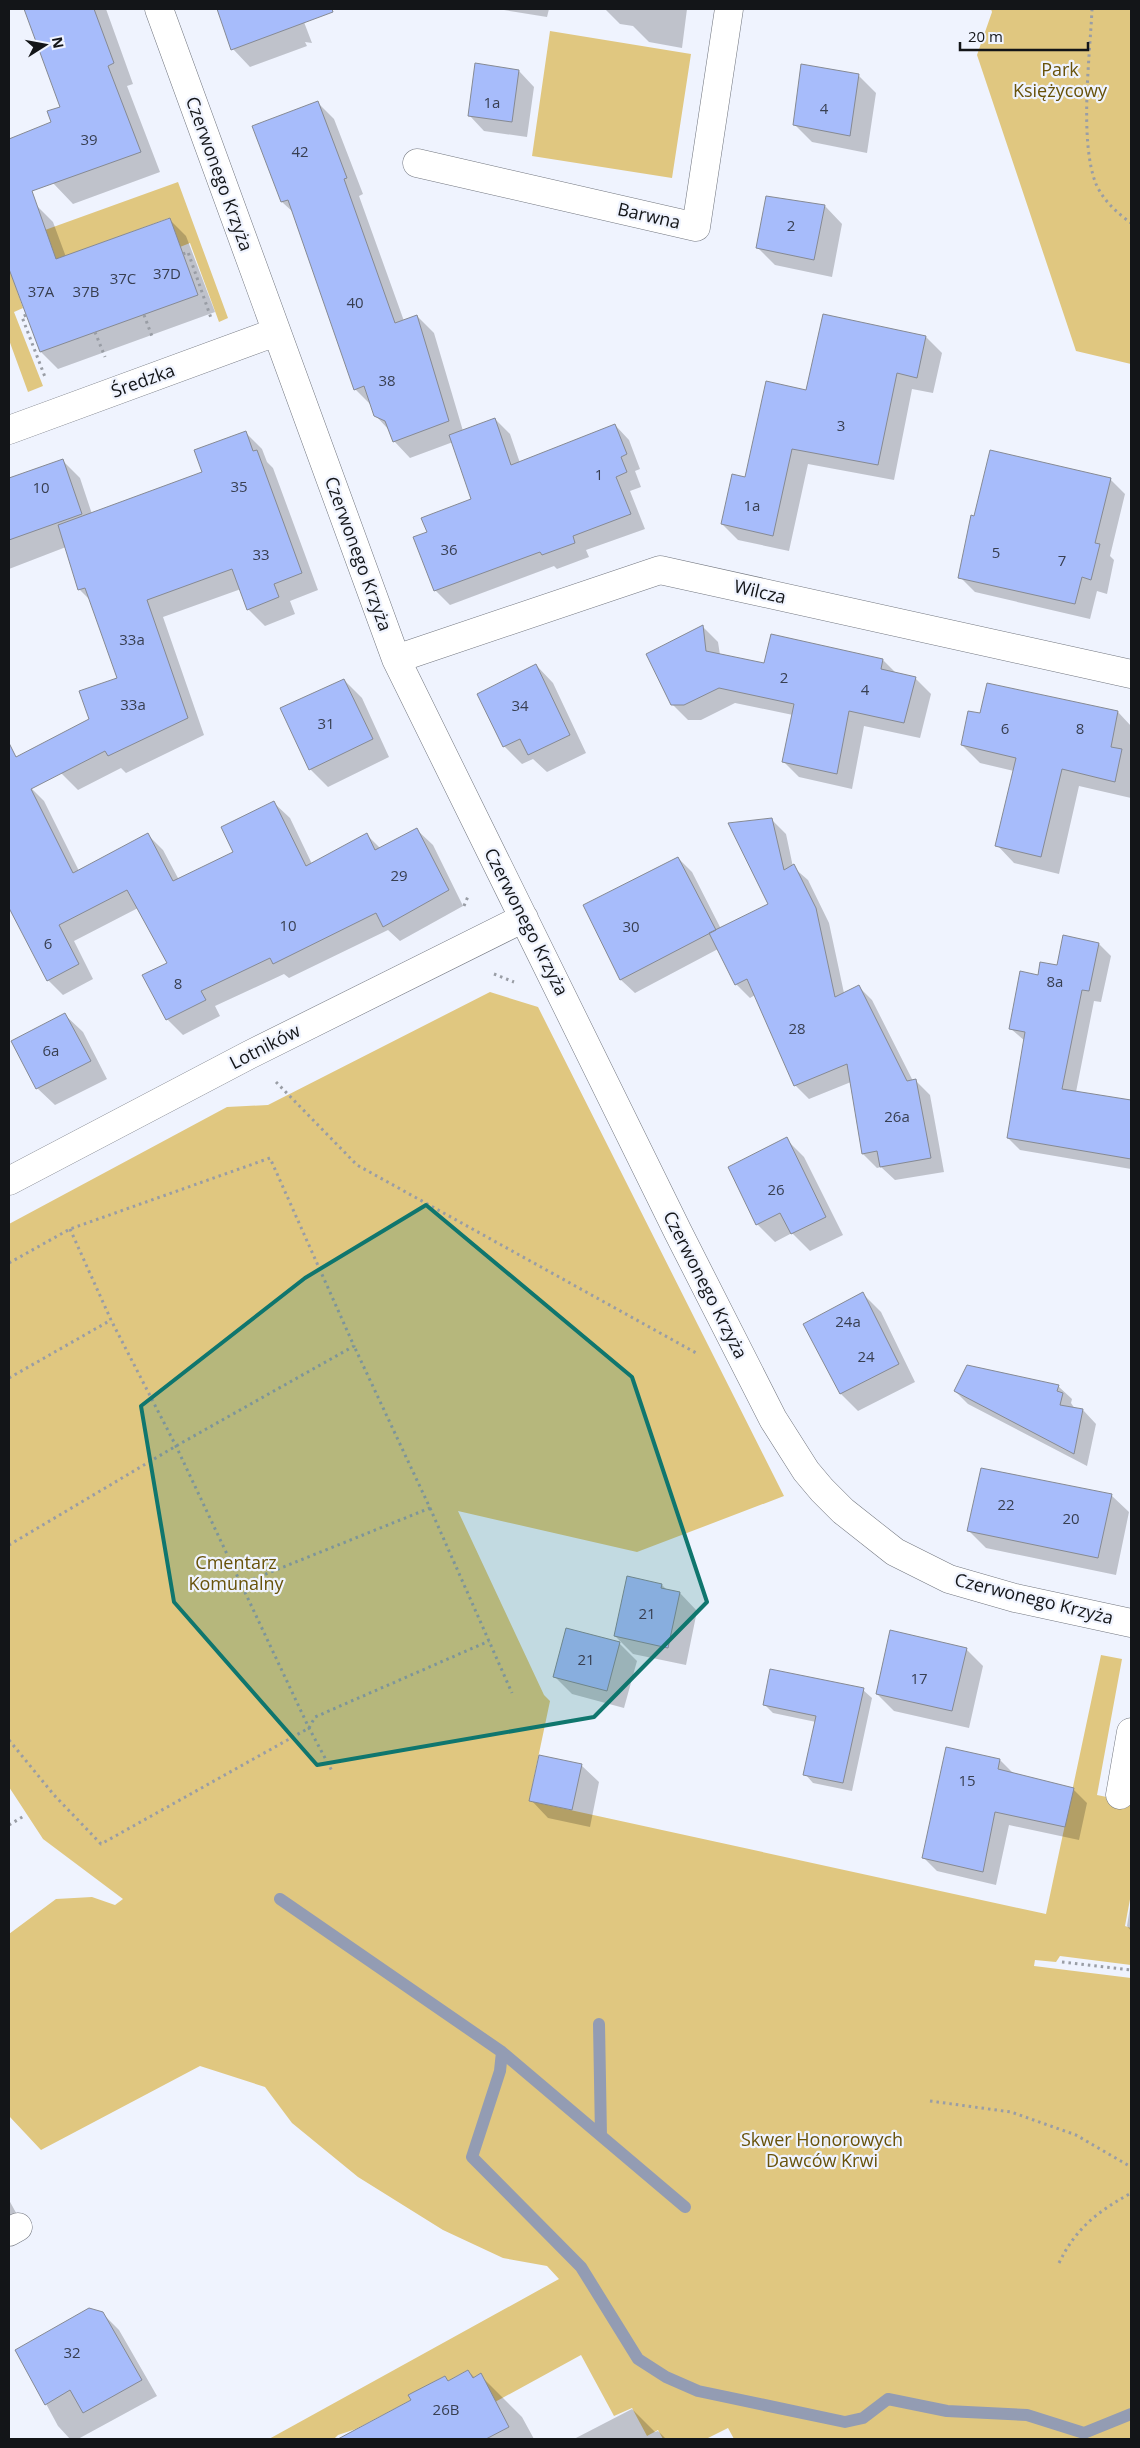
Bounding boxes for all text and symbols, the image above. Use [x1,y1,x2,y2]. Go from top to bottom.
north arrow [20,20,70,70]
scale bar [960,20,1088,52]
text: 20 m [968,26,1003,46]
text: N [48,35,69,50]
park label: Park Księżycowy [1013,57,1108,102]
house number: 1a [484,92,500,112]
street label: Czerwonego Krzyża [181,93,259,254]
house number: 4 [820,98,829,118]
house number: 39 [80,129,98,149]
house number: 42 [291,141,309,161]
street label: Barwna [615,196,683,234]
house number: 2 [787,215,795,235]
house number: 37D [153,263,181,283]
house number: 37C [110,268,136,288]
house number: 37A [28,281,55,301]
house number: 37B [73,281,99,301]
house number: 40 [346,292,364,312]
street label: Średzka [107,357,178,403]
house number: 38 [378,370,396,390]
house number: 3 [837,415,845,435]
house number: 1 [595,464,603,484]
street label: Czerwonego Krzyża [320,473,398,634]
house number: 35 [230,476,248,496]
house number: 10 [32,477,50,497]
house number: 1a [744,495,760,515]
house number: 36 [440,539,458,559]
house number: 5 [992,542,1000,562]
house number: 33 [252,544,270,564]
house number: 7 [1058,550,1066,570]
street label: Wilcza [732,573,789,609]
house number: 33a [119,629,145,649]
house number: 2 [780,667,788,687]
house number: 4 [861,679,870,699]
house number: 33a [120,694,146,714]
house number: 34 [511,695,529,715]
house number: 31 [317,713,335,733]
house number: 6 [1001,718,1009,738]
house number: 8 [1076,718,1084,738]
street label: Czerwonego Krzyża [479,844,575,999]
house number: 29 [390,865,408,885]
house number: 10 [279,915,297,935]
house number: 30 [622,916,640,936]
house number: 6 [44,933,52,953]
house number: 8a [1047,971,1063,991]
house number: 8 [174,973,182,993]
street label: Lotników [225,1018,304,1074]
house number: 28 [788,1018,806,1038]
house number: 6a [43,1040,59,1060]
house number: 26a [884,1106,910,1126]
house number: 26 [767,1179,785,1199]
street label: Czerwonego Krzyża [658,1207,754,1362]
house number: 24a [835,1311,861,1331]
house number: 24 [857,1346,875,1366]
house number: 22 [997,1494,1015,1514]
house number: 20 [1062,1508,1080,1528]
park label: Cmentarz Komunalny [188,1550,285,1595]
street label: Czerwonego Krzyża [952,1567,1116,1629]
house number: 21 [638,1603,656,1623]
house number: 21 [577,1649,595,1669]
house number: 17 [910,1668,928,1688]
house number: 15 [958,1770,976,1790]
park label: Skwer Honorowych Dawców Krwi [741,2127,903,2172]
house number: 32 [63,2342,81,2362]
house number: 26B [433,2399,459,2419]

